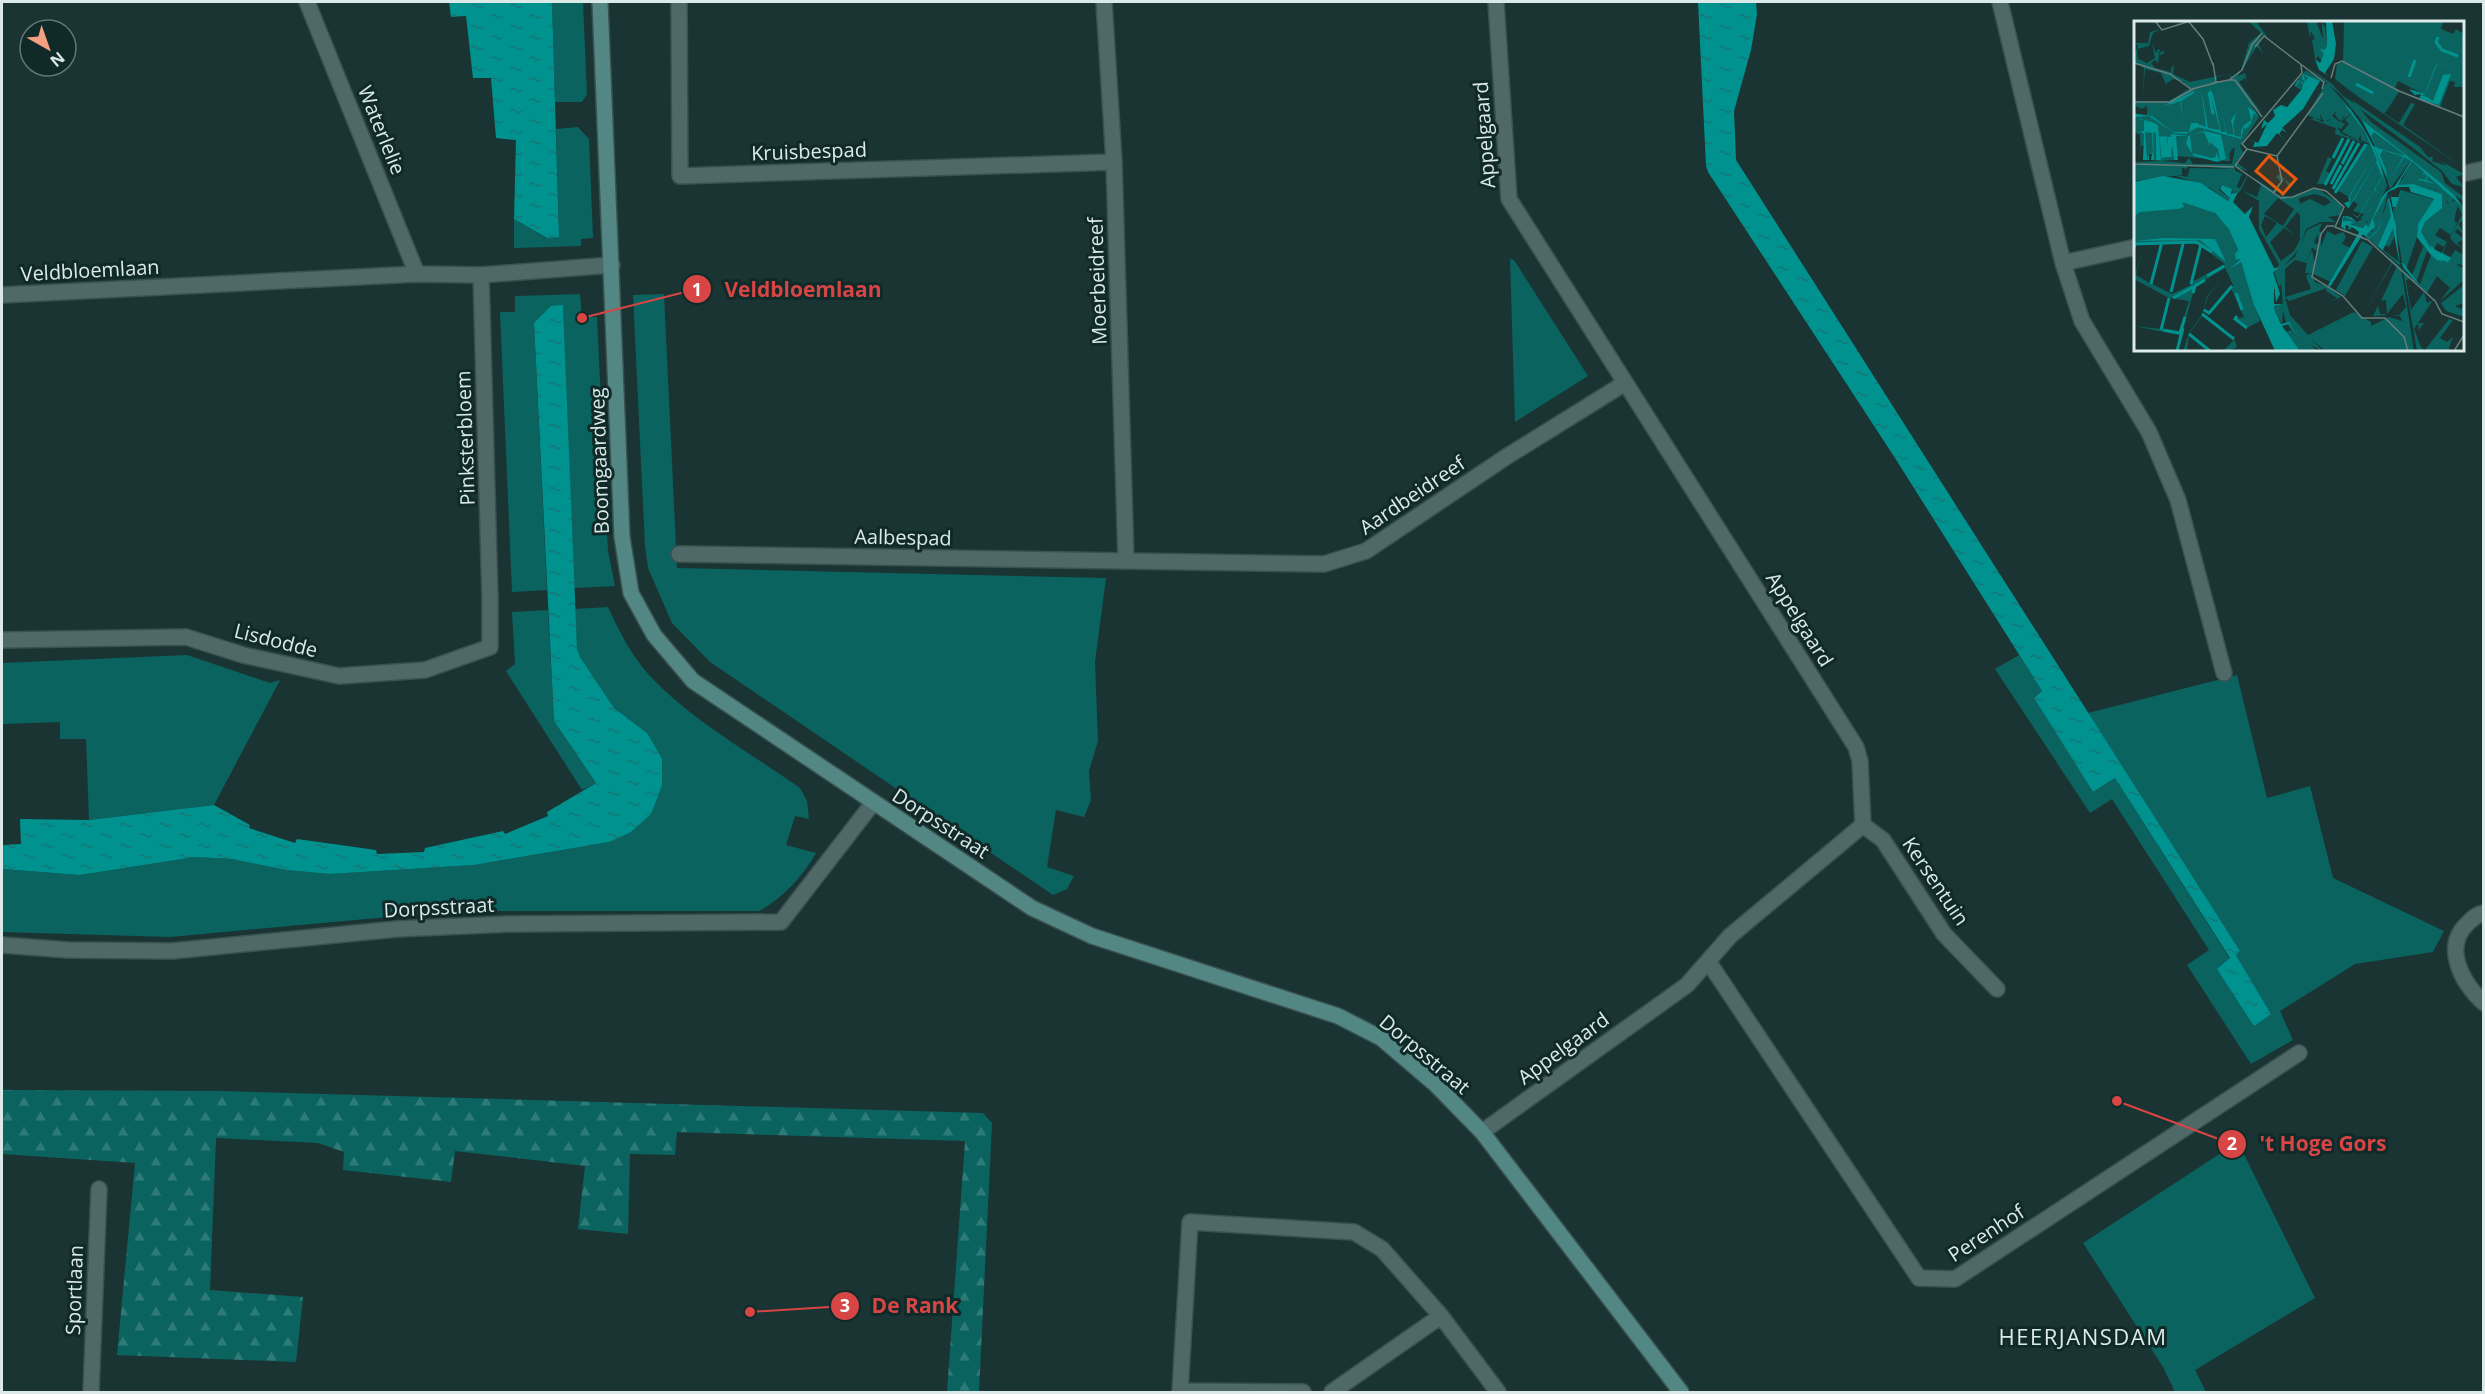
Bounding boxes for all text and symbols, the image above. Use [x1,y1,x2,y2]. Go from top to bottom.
north arrow [18,18,78,78]
inset map [2134,21,2464,351]
text: N [46,47,70,72]
street label: Waterlelie [352,81,412,179]
street label: Appelgaard [1467,81,1501,189]
street label: Kruisbespad [751,135,867,167]
street label: Moerbeidreef [1081,216,1113,345]
street label: Veldbloemlaan [20,253,160,287]
callout: Veldbloemlaan [682,270,893,309]
text: Veldbloemlaan [724,275,882,303]
text: 1 [692,277,702,301]
street label: Pinksterbloem [449,370,481,506]
street label: Boomgaardweg [583,387,615,535]
street label: Aardbeidreef [1354,449,1471,540]
street label: Aalbespad [854,523,952,551]
street label: Appelgaard [1760,567,1840,671]
street label: Lisdodde [231,617,321,663]
street label: Dorpsstraat [887,782,995,864]
street label: Kersentuin [1896,831,1976,931]
street label: Dorpsstraat [383,891,495,923]
street label: Appelgaard [1512,1006,1614,1090]
street label: Dorpsstraat [1374,1008,1476,1100]
callout: 't Hoge Gors [2217,1124,2398,1163]
text: 't Hoge Gors [2259,1129,2387,1157]
text: 2 [2227,1131,2237,1155]
street label: Perenhof [1943,1198,2030,1268]
street label: Sportlaan [59,1245,89,1335]
callout: De Rank [830,1287,970,1326]
text: De Rank [872,1291,959,1319]
text: 3 [840,1293,850,1317]
district label: HEERJANSDAM [1999,1321,2167,1351]

